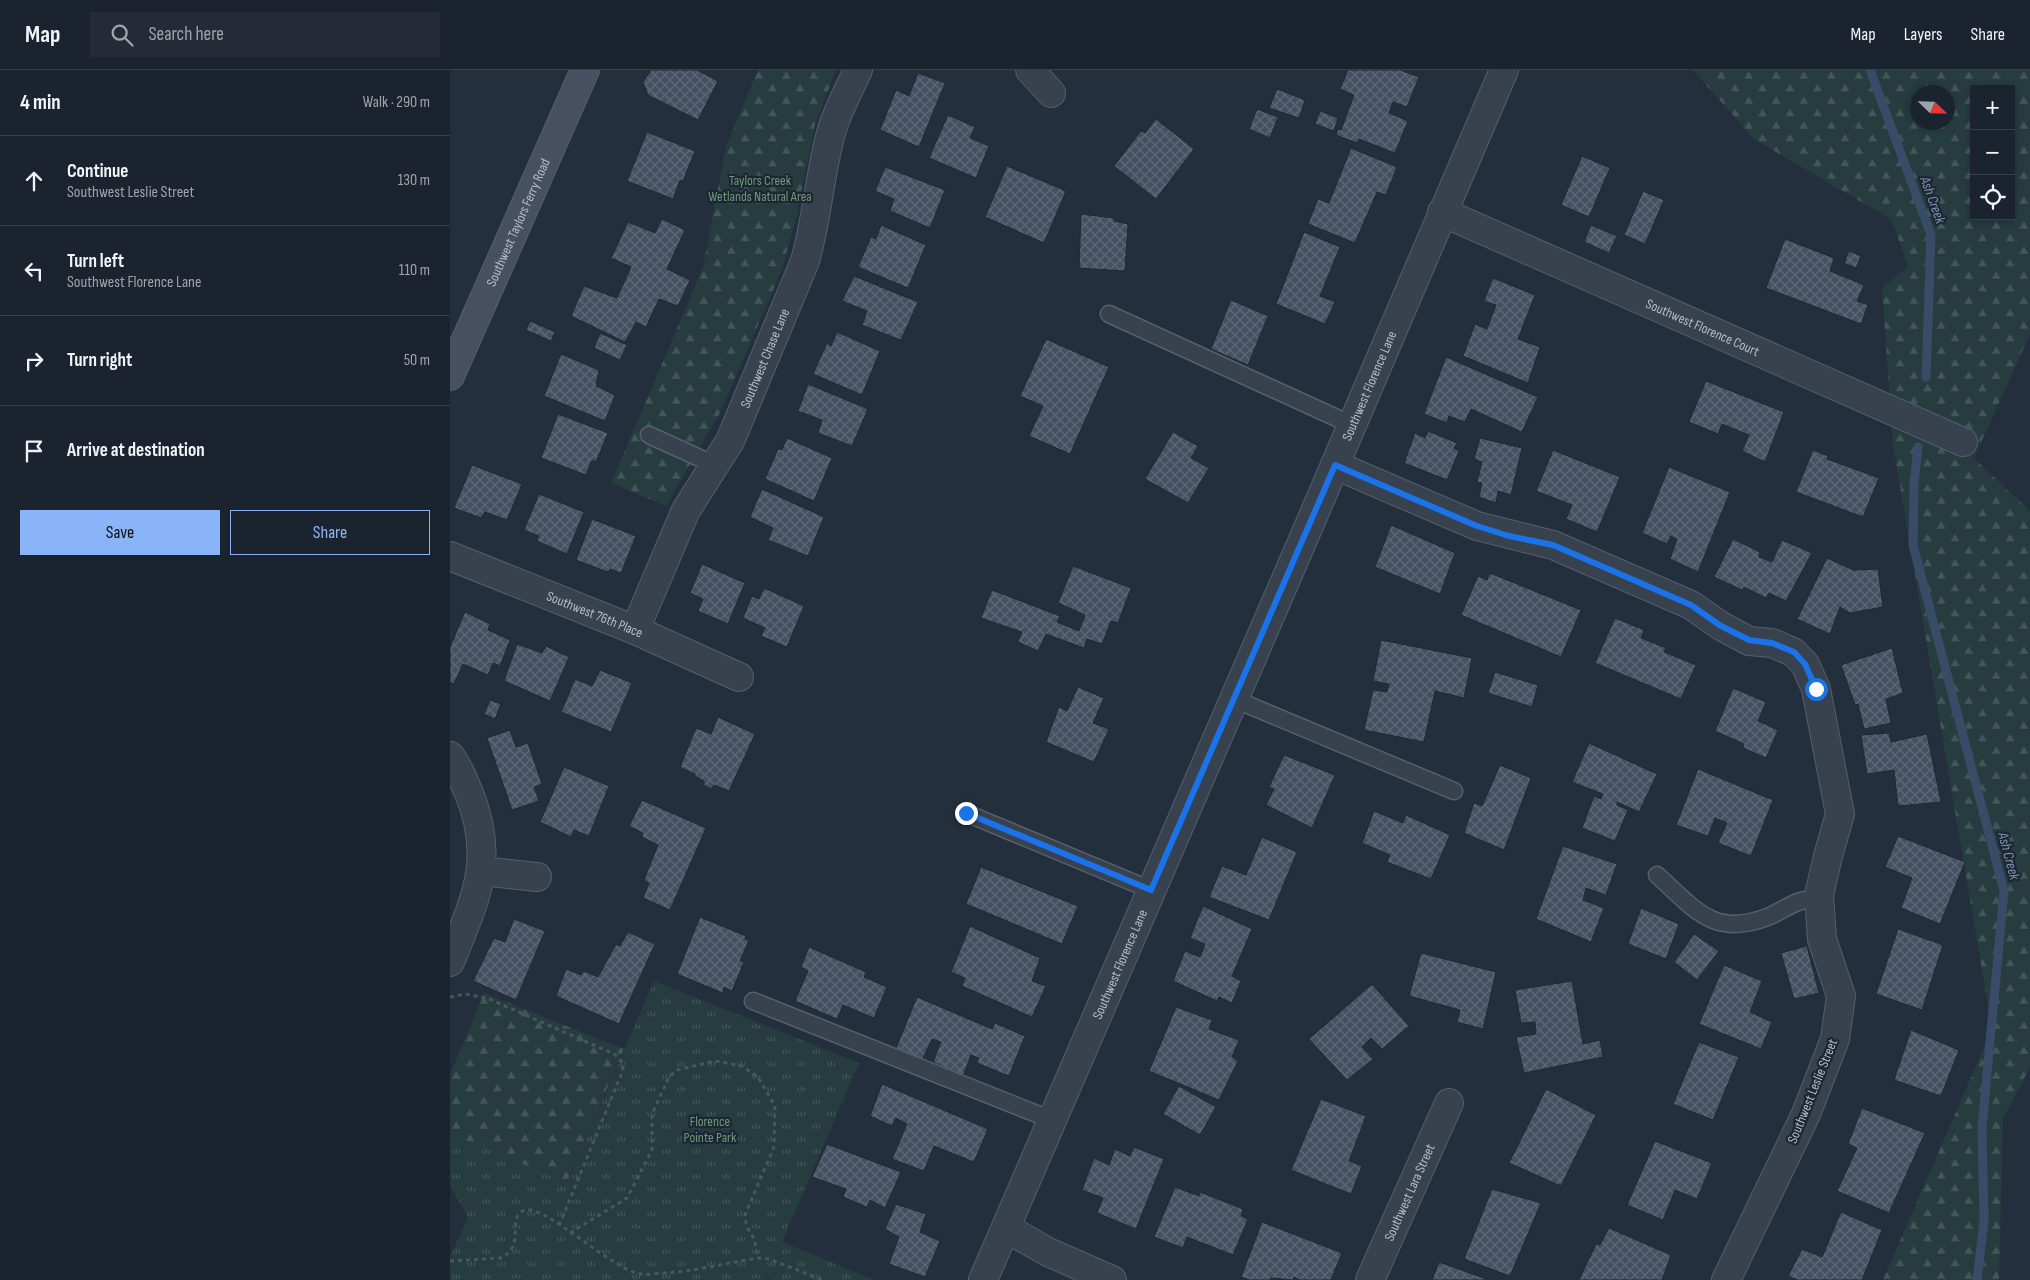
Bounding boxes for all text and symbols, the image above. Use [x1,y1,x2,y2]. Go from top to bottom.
search box [90,12,440,57]
text: Map [25,20,60,49]
icon: search [108,21,136,49]
text: Search here [148,23,224,46]
text: Map [1851,24,1876,45]
text: Layers [1904,24,1943,45]
text: Share [1971,24,2005,45]
north arrow [1910,85,1955,130]
map controls [1970,85,2015,220]
button: + [1970,85,2015,130]
text: 4 min [20,90,61,115]
text: Walk · 290 m [363,93,430,112]
button: − [1970,130,2015,175]
street label: Southwest Taylors Ferry Road [483,156,554,289]
text: Continue [67,160,128,183]
icon: ahead [20,167,48,195]
text: 130 m [398,171,430,190]
park label: Taylors Creek Wetlands Natural Area [708,172,812,205]
water label: Ash Creek [1915,173,1950,227]
button: locate [1970,175,2015,220]
text: Southwest Leslie Street [67,183,194,202]
text: Turn left [67,250,124,273]
icon: left [20,257,48,285]
text: 110 m [399,261,430,280]
text: Southwest Florence Lane [67,273,201,292]
street label: Southwest Florence Court [1643,295,1762,360]
street label: Southwest Chase Lane [737,306,793,411]
street label: Southwest Florence Lane [1338,328,1400,443]
icon: right [20,347,48,375]
text: Turn right [67,349,132,372]
text: 50 m [404,351,430,370]
icon: arrive [20,437,48,465]
text: Arrive at destination [67,439,205,462]
button: Save [20,510,220,555]
button: Share [230,510,430,555]
street label: Southwest 76th Place [544,588,645,641]
route start [1805,678,1828,701]
route end [955,802,978,825]
water label: Ash Creek [1993,829,2024,882]
street label: Southwest Florence Lane [1089,907,1151,1022]
street label: Southwest Leslie Street [1784,1036,1841,1146]
park label: Florence Pointe Park [684,1113,737,1146]
street label: Southwest Lara Street [1381,1141,1439,1244]

